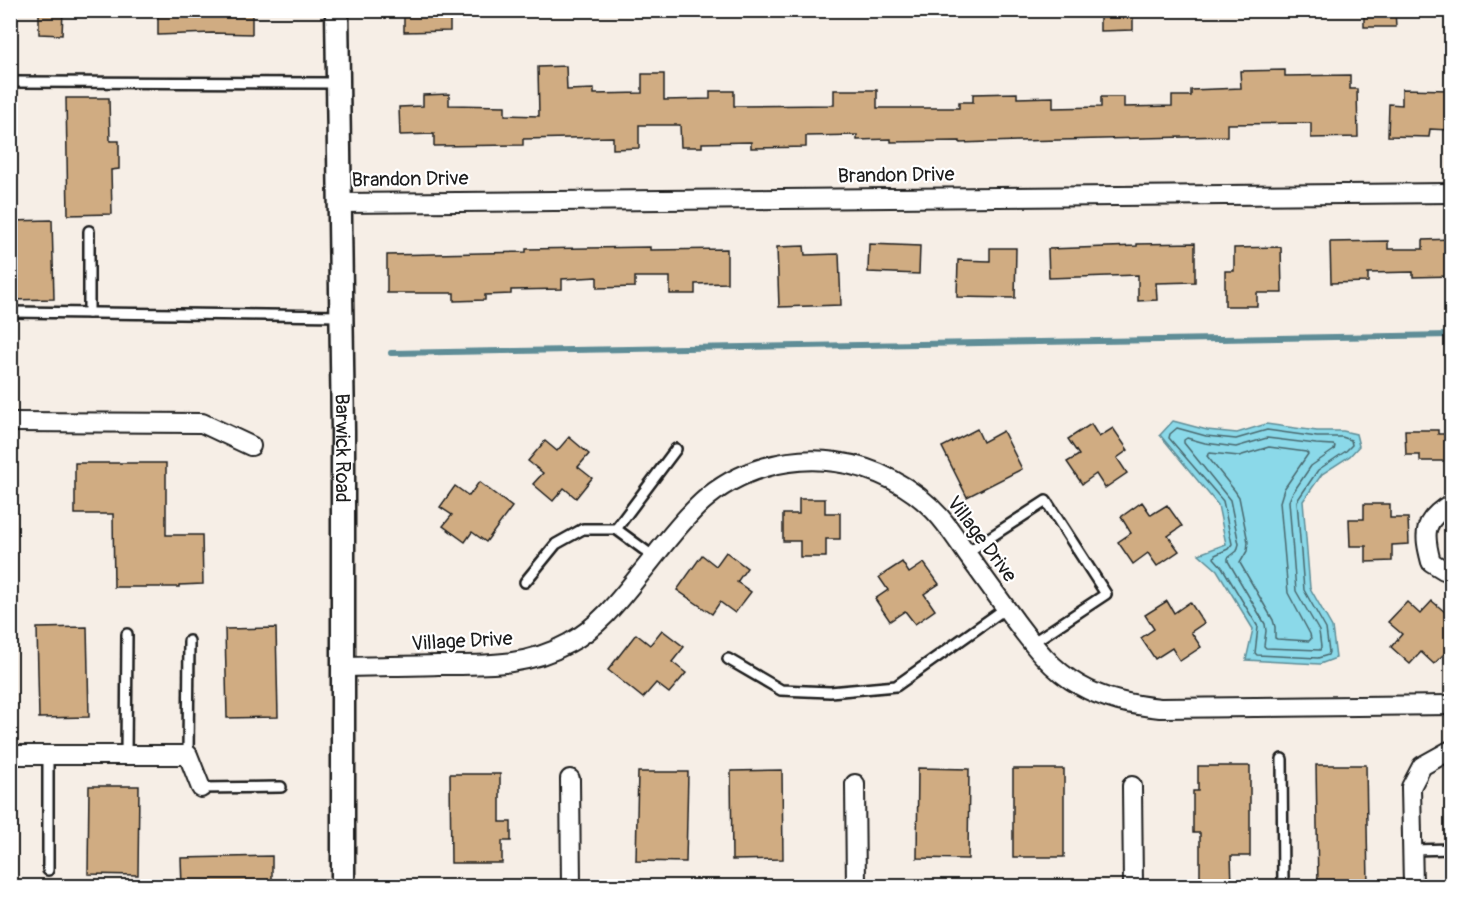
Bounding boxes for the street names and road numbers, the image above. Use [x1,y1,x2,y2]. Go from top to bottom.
street label: Brandon Drive [837,161,955,189]
street label: Brandon Drive [351,165,469,193]
street label: Barwick Road [330,393,356,503]
street label: Village Drive [942,491,1023,587]
street label: Village Drive [411,626,513,656]

